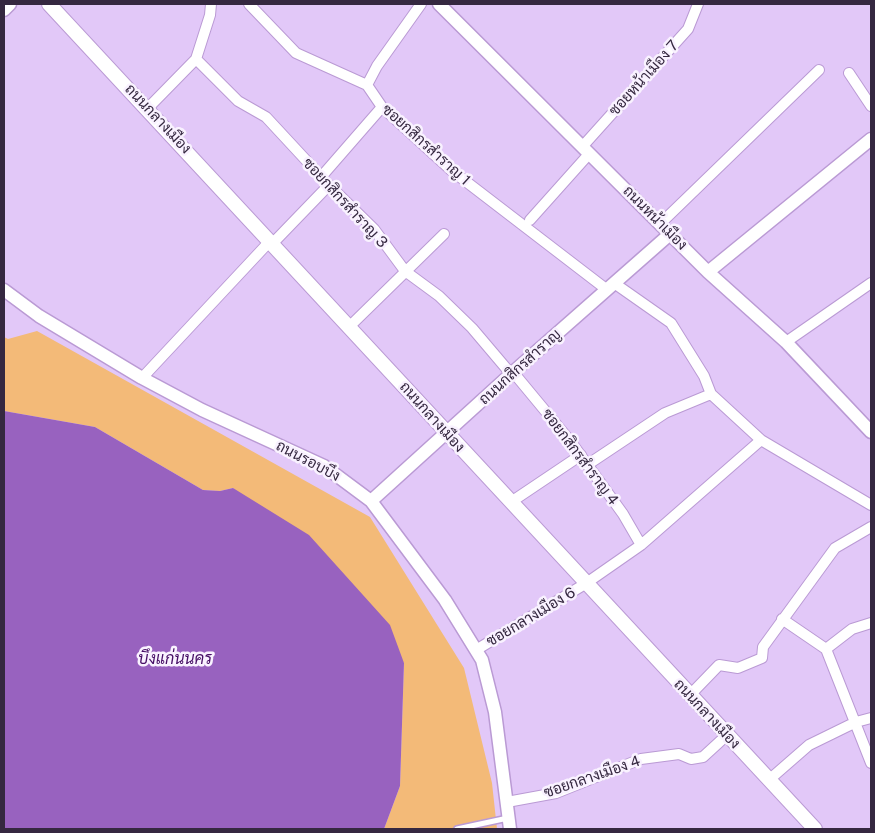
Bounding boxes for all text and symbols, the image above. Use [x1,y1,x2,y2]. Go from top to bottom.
street label: ซอยหน้าเมือง 7 [605,37,683,119]
street label: ถนนกลางเมือง [121,80,195,158]
street label: ซอยกสิกรสำราญ 1 [378,101,474,189]
street label: ซอยกสิกรสำราญ 3 [299,154,391,252]
street label: ถนนหน้าเมือง [619,182,691,254]
street label: ถนนกสิกรสำราญ [475,326,565,408]
street label: ถนนกลางเมือง [396,378,468,456]
street label: ซอยกสิกรสำราญ 4 [538,405,622,509]
street label: ถนนรอบบึง [273,437,343,485]
street label: ซอยกลางเมือง 6 [483,583,579,651]
water label: บึงแก่นนคร [138,649,212,669]
street label: ถนนกลางเมือง [670,675,744,753]
street label: ซอยกลางเมือง 4 [542,752,642,802]

